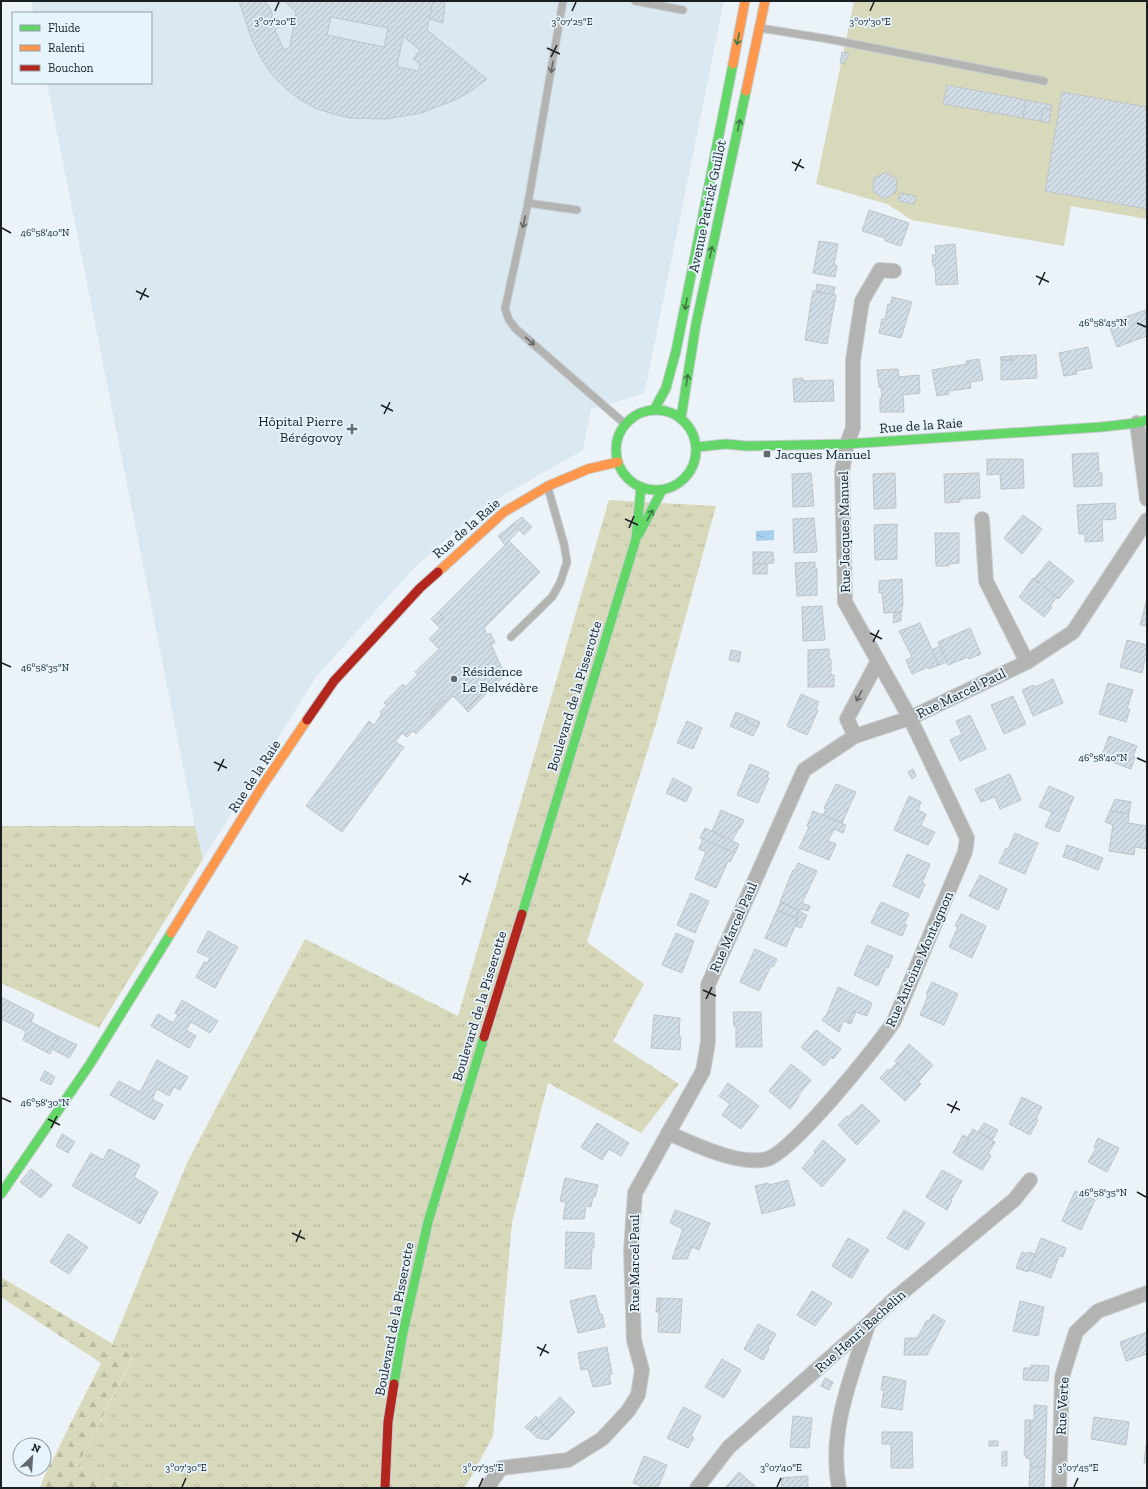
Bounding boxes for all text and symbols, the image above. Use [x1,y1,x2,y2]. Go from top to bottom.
legend [12,12,152,84]
text: 3°07'20"E [254,16,296,28]
text: 3°07'25"E [551,16,593,28]
text: 3°07'30"E [849,16,891,28]
text: Fluide [48,21,81,35]
one-way arrow [733,32,741,45]
text: Ralenti [48,41,85,55]
one-way arrow [548,60,556,73]
text: Bouchon [48,61,94,75]
one-way arrow [735,119,743,132]
street label: Avenue Patrick Guillot [685,137,730,274]
one-way arrow [519,216,527,229]
text: 46°58'40"N [21,227,70,239]
one-way arrow [708,246,716,259]
one-way arrow [681,297,689,310]
text: 46°58'45"N [1079,317,1128,329]
one-way arrow [524,337,535,346]
one-way arrow [683,374,691,387]
place label: Hôpital Pierre Bérégovoy [258,413,344,446]
street label: Rue de la Raie [879,414,964,437]
marker: Hôpital Pierre Bérégovoy [346,423,358,435]
place label: Jacques Manuel [775,446,871,463]
marker: Jacques Manuel [762,449,772,459]
street label: Rue Jacques Manuel [835,471,854,593]
street label: Rue de la Raie [429,494,504,562]
one-way arrow [646,509,654,521]
street label: Boulevard de la Pisserotte [544,619,606,773]
text: 46°58'35"N [21,662,70,674]
place label: Résidence Le Belvédère [462,663,539,696]
street label: Rue Marcel Paul [914,664,1009,722]
marker: Résidence Le Belvédère [449,674,459,684]
one-way arrow [855,689,863,701]
street label: Rue de la Raie [225,736,284,816]
text: 46°58'40"N [1079,752,1128,764]
street label: Rue Marcel Paul [706,879,761,975]
street label: Rue Antoine Montagnon [882,889,957,1030]
street label: Boulevard de la Pisserotte [449,929,511,1083]
text: 46°58'30"N [21,1097,70,1109]
text: 46°58'35"N [1079,1187,1128,1199]
street label: Rue Marcel Paul [626,1214,643,1312]
street label: Boulevard de la Pisserotte [371,1240,418,1397]
street label: Rue Henri Bachelin [812,1286,909,1376]
street label: Rue Verte [1052,1376,1073,1436]
north arrow [12,1437,52,1477]
text: N [29,1441,43,1456]
text: 3°07'30"E [165,1462,207,1474]
text: 3°07'35"E [463,1462,504,1474]
text: 3°07'40"E [760,1462,802,1474]
text: 3°07'45"E [1058,1462,1099,1474]

